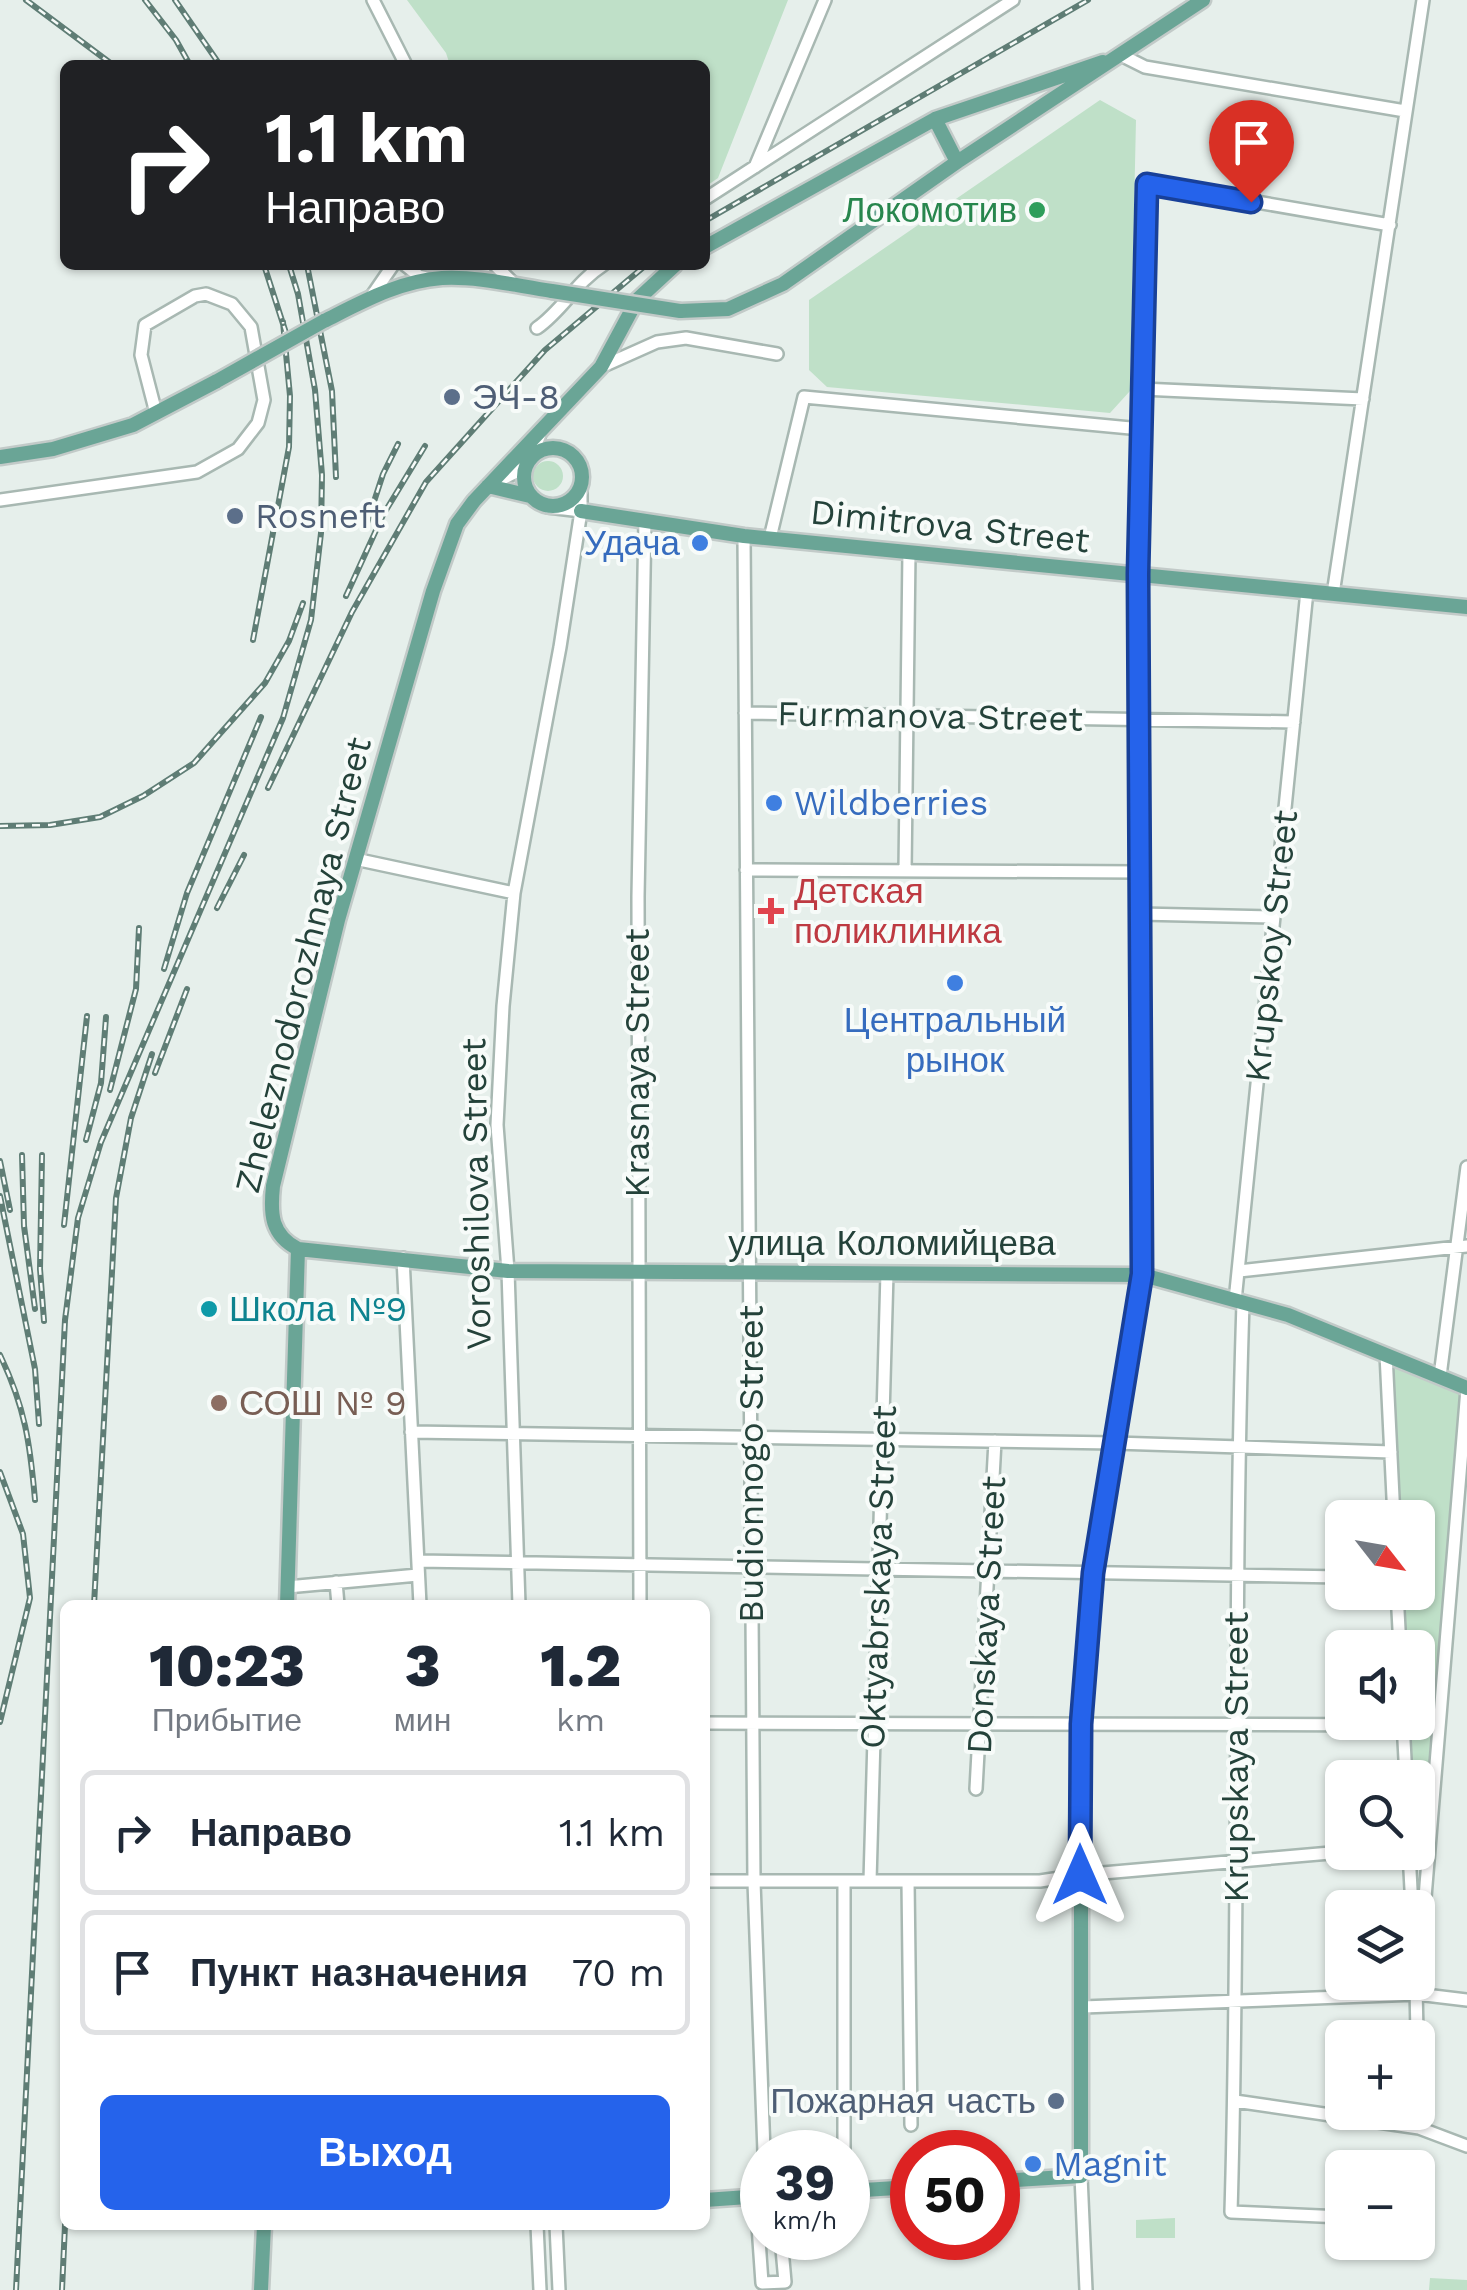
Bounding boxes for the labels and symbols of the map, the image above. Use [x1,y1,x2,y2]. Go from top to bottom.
pin [1209,100,1294,203]
place label: Локомотив [842,189,1017,231]
marker: Локомотив [1026,199,1048,221]
place label: ЭЧ-8 [472,376,560,418]
marker: ЭЧ-8 [441,386,463,408]
street label: Dimitrova Street [808,490,1092,562]
place label: Rosneft [255,495,386,537]
marker: Rosneft [224,505,246,527]
place label: Удача [584,522,681,564]
marker: Удача [689,532,711,554]
street label: Furmanova Street [777,692,1083,740]
street label: Zheleznodorozhnaya Street [226,732,380,1197]
place label: Wildberries [794,782,988,824]
marker: Wildberries [763,792,785,814]
street label: Krupskoy Street [1236,808,1306,1084]
place label: Детская поликлиника [794,870,1002,952]
marker: Детская поликлиника [758,898,784,924]
street label: Krasnaya Street [616,928,658,1198]
marker: Центральный рынок [944,972,966,994]
place label: Центральный рынок [844,999,1066,1081]
street label: Voroshilova Street [452,1037,500,1350]
street label: улица Коломийцева [728,1222,1056,1264]
place label: Школа №9 [229,1288,407,1330]
marker: Школа №9 [198,1298,220,1320]
street label: Budionnogo Street [730,1305,772,1623]
place label: СОШ № 9 [239,1382,407,1424]
marker: СОШ № 9 [208,1392,230,1414]
street label: Oktyabrskaya Street [851,1404,905,1750]
street label: Donskaya Street [958,1474,1014,1755]
north arrow [1325,1500,1435,1610]
street label: Krupskaya Street [1215,1611,1257,1903]
position arrow [1028,1823,1132,1927]
place label: Пожарная часть [770,2080,1036,2122]
marker: Пожарная часть [1045,2090,1067,2112]
speed limit sign: 50 [890,2130,1020,2260]
place label: Magnit [1053,2143,1167,2185]
marker: Magnit [1022,2153,1044,2175]

